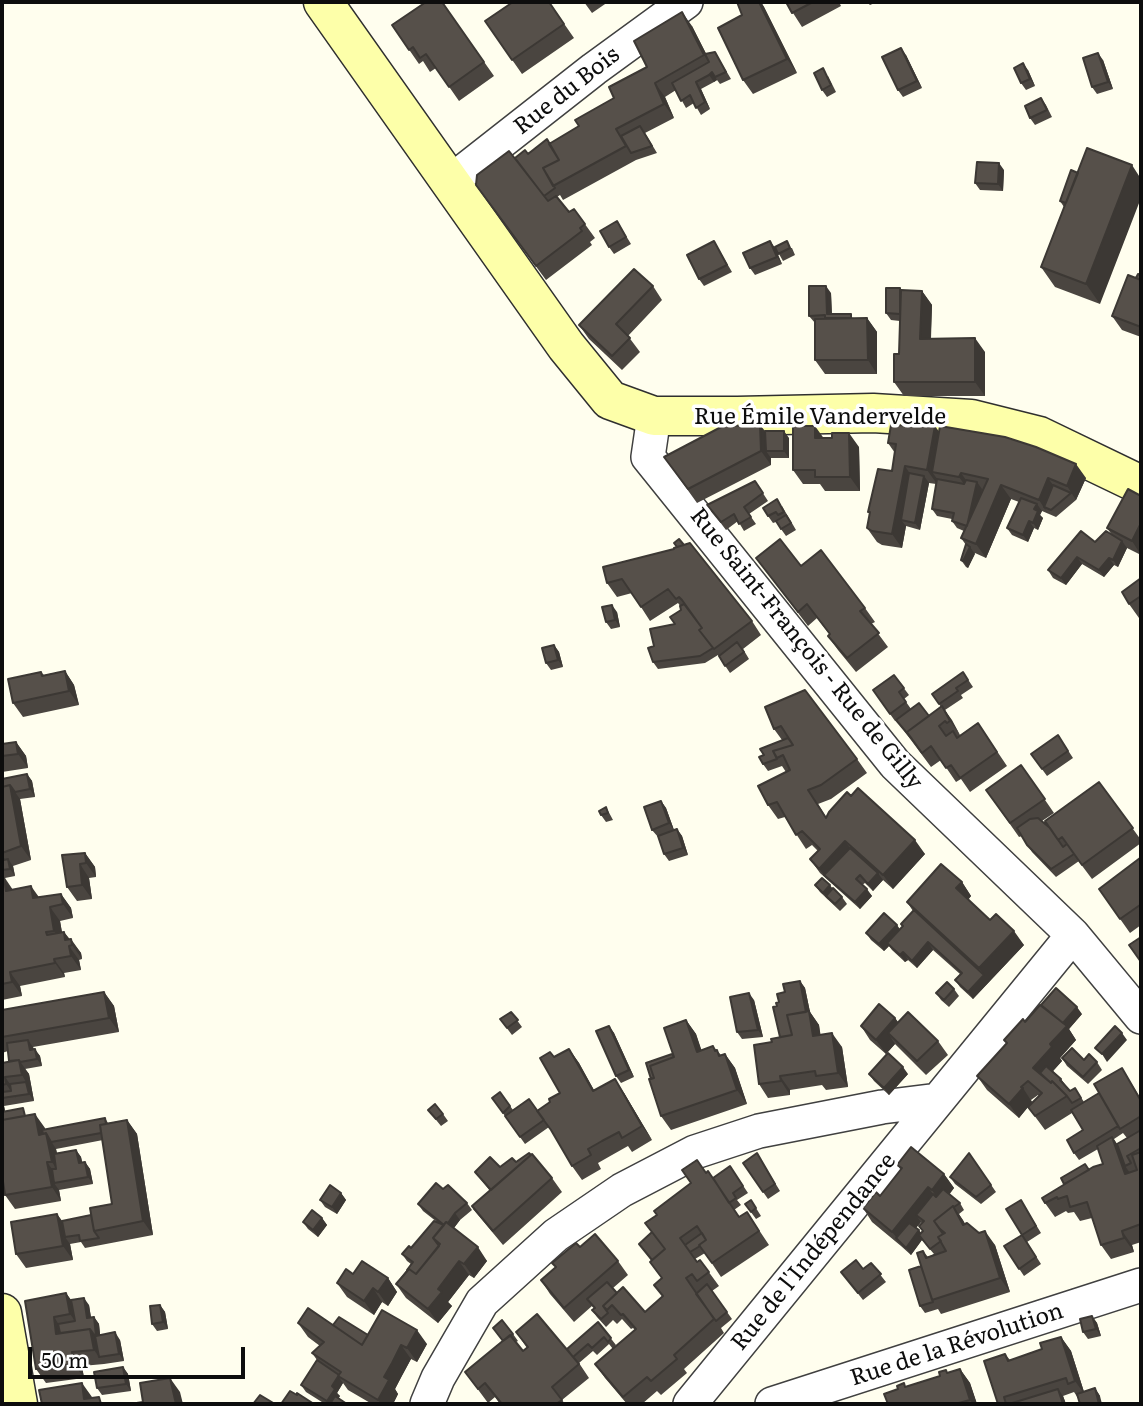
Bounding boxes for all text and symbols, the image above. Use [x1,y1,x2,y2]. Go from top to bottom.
street label: Rue du Bois [509,41,625,141]
street label: Rue Émile Vandervelde [694,403,946,431]
street label: Rue Saint-François - Rue de Gilly [684,503,928,795]
street label: Rue de l'Indépendance [726,1148,902,1356]
street label: Rue de la Révolution [847,1298,1067,1392]
scale bar [32,1332,248,1376]
text: 50 m [41,1343,88,1374]

